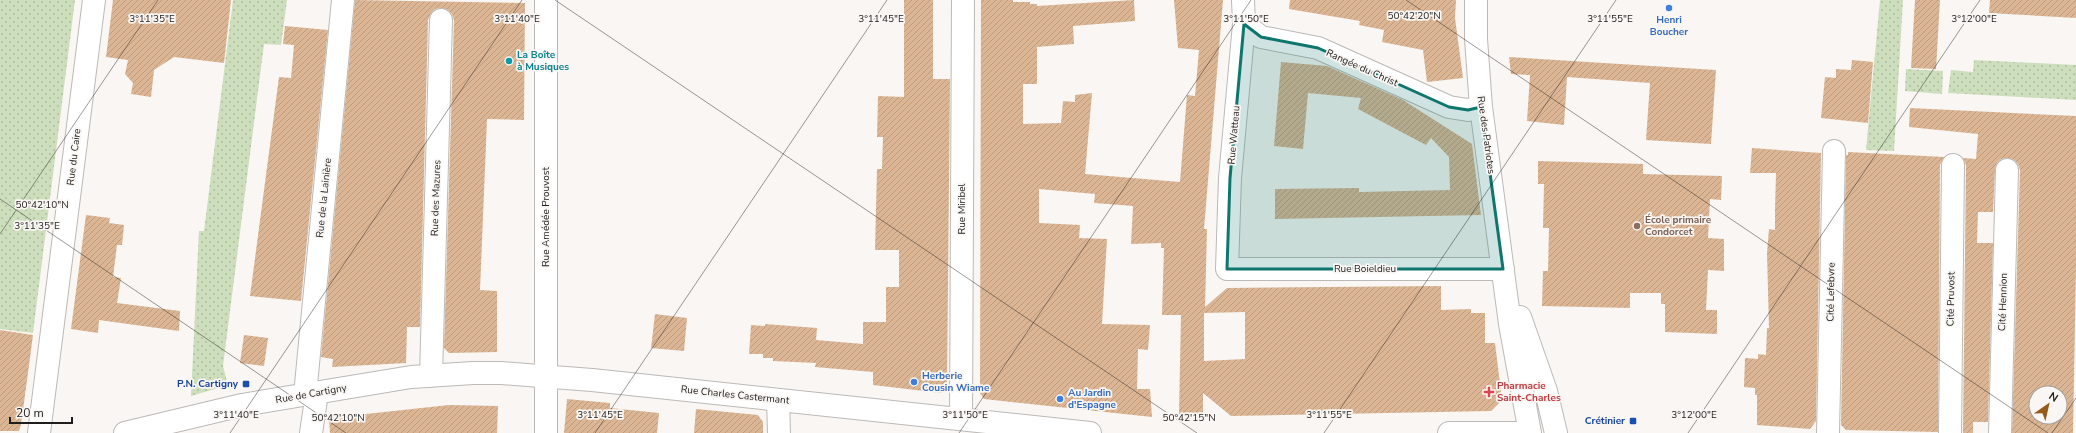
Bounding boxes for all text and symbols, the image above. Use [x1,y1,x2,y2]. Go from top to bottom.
marker: Henri Boucher [1664,3,1674,13]
text: 50°42'20"N [1387,9,1441,23]
text: 3°11'35"E [129,12,175,26]
text: 3°11'40"E [494,12,540,26]
text: 3°11'45"E [858,12,904,26]
text: 3°11'50"E [1223,12,1269,26]
text: 3°11'55"E [1587,12,1633,26]
text: 3°12'00"E [1951,12,1997,26]
place label: Henri Boucher [1650,13,1688,39]
street label: Rangée du Christ [1324,46,1401,90]
place label: La Boîte à Musiques [517,48,569,74]
marker: La Boîte à Musiques [504,56,514,66]
street label: Rue des Patriotes [1474,95,1498,175]
street label: Rue Watteau [1224,105,1244,165]
street label: Rue du Caire [64,128,84,186]
street label: Rue de la Lainière [313,158,335,238]
street label: Rue des Mazures [428,159,444,236]
street label: Rue Amédée Prouvost [539,166,553,267]
street label: Rue Miribel [955,183,969,235]
text: 50°42'10"N [15,198,69,212]
place label: École primaire Condorcet [1645,213,1712,239]
text: 3°11'35"E [14,219,60,233]
marker: École primaire Condorcet [1632,221,1642,231]
street label: Rue Boieldieu [1334,262,1396,276]
street label: Cité Lefebvre [1823,262,1839,322]
street label: Cité Pruvost [1944,271,1958,326]
street label: Cité Hennion [1995,273,2011,331]
place label: Herberie Cousin Wiame [922,369,990,395]
place label: P.N. Cartigny [177,377,239,391]
marker: Herberie Cousin Wiame [909,377,919,387]
marker: P.N. Cartigny [241,379,251,389]
place label: Pharmacie Saint-Charles [1497,379,1561,405]
street label: Rue de Cartigny [274,381,349,407]
street label: Rue Charles Castermant [680,382,790,408]
north arrow [2028,385,2068,425]
place label: Au Jardin d'Espagne [1068,386,1117,412]
marker: Pharmacie Saint-Charles [1484,387,1494,397]
text: N [2046,389,2061,406]
marker: Au Jardin d'Espagne [1055,394,1065,404]
scale bar [10,399,72,425]
text: 20 m [16,405,44,421]
text: 3°11'40"E [213,408,259,422]
text: 3°11'45"E [577,408,623,422]
text: 3°11'50"E [942,408,988,422]
text: 3°11'55"E [1306,408,1352,422]
text: 3°12'00"E [1671,408,1717,422]
text: 50°42'10"N [311,411,365,425]
text: 50°42'15"N [1162,411,1216,425]
place label: Crétinier [1585,414,1625,428]
marker: Crétinier [1628,416,1638,426]

